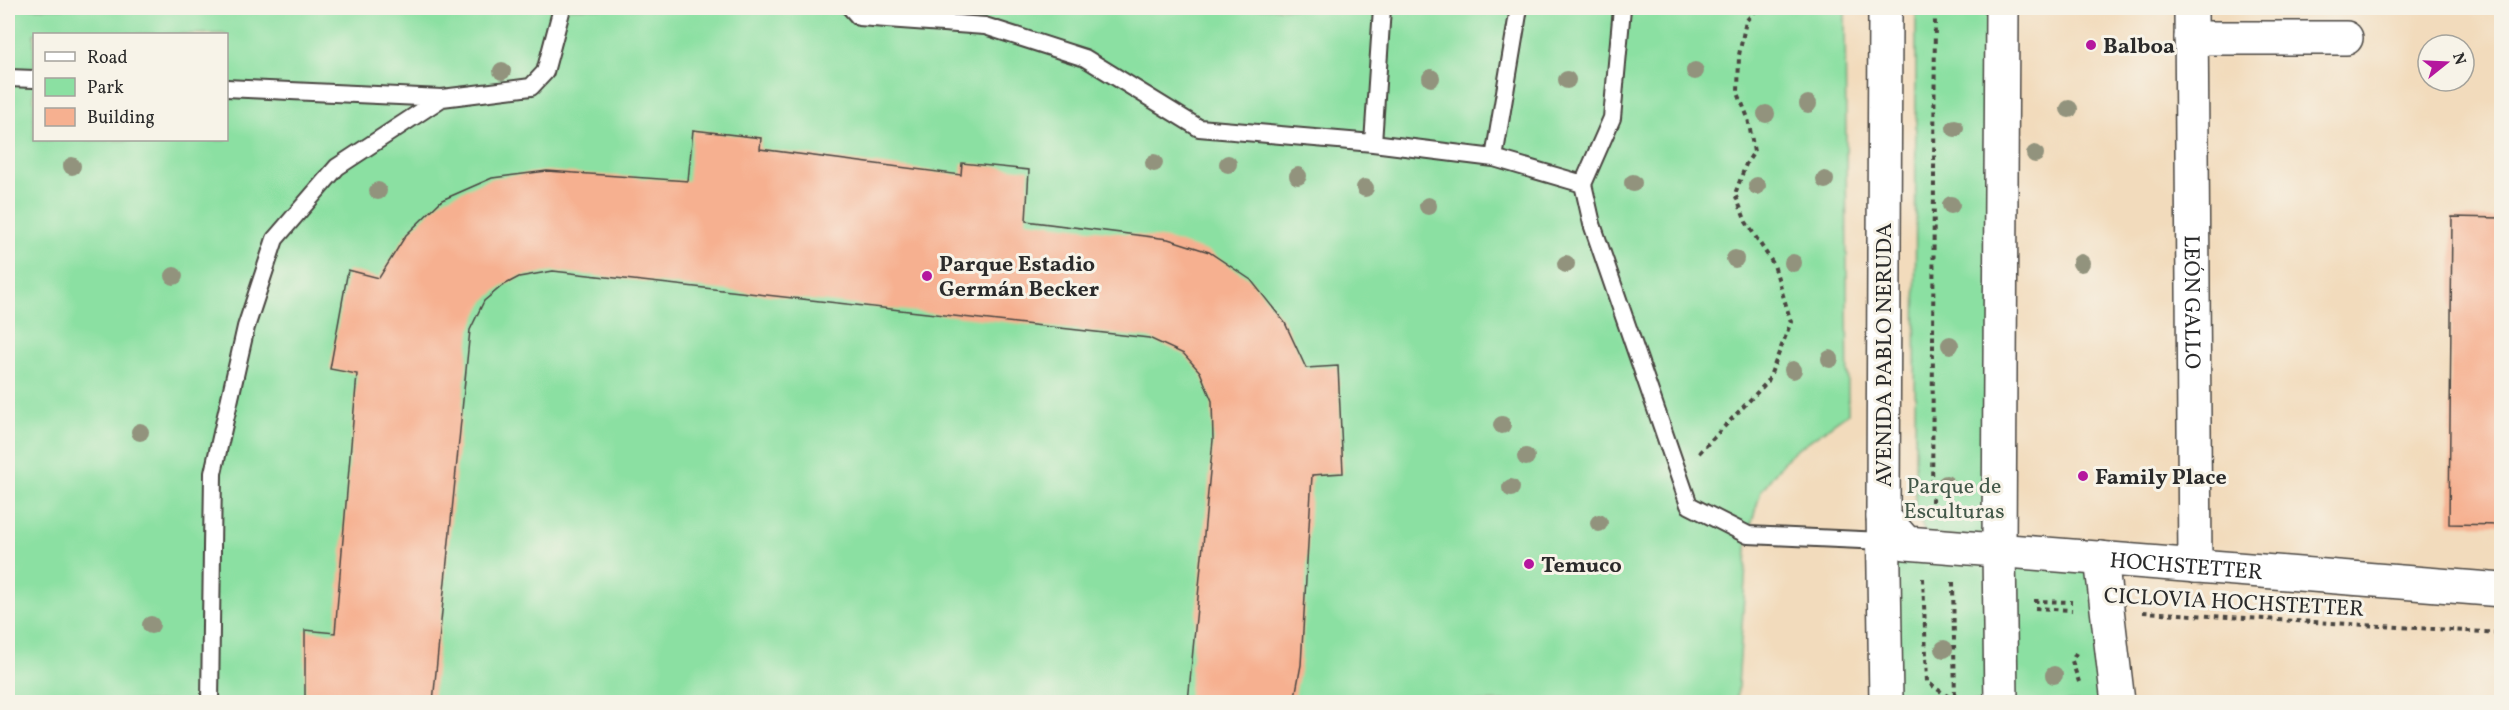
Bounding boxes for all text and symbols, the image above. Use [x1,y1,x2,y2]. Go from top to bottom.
place label: Balboa [2103,32,2175,63]
legend [33,33,228,141]
north arrow [2416,33,2476,93]
marker: Balboa [2084,38,2098,52]
text: Road [87,46,128,71]
text: N [2446,50,2471,68]
text: Park [87,76,124,101]
text: Building [87,106,155,131]
street label: AVENIDA PABLO NERUDA [1870,223,1901,487]
street label: LEÓN GALLO [2175,235,2207,369]
place label: Parque Estadio Germán Becker [939,250,1100,306]
marker: Parque Estadio Germán Becker [920,269,934,283]
place label: Family Place [2095,463,2227,494]
marker: Family Place [2076,469,2090,483]
park label: Parque de Esculturas [1903,472,2005,528]
street label: HOCHSTETTER [2108,546,2264,589]
place label: Temuco [1541,551,1622,582]
marker: Temuco [1522,557,1536,571]
street label: CICLOVIA HOCHSTETTER [2103,581,2365,626]

